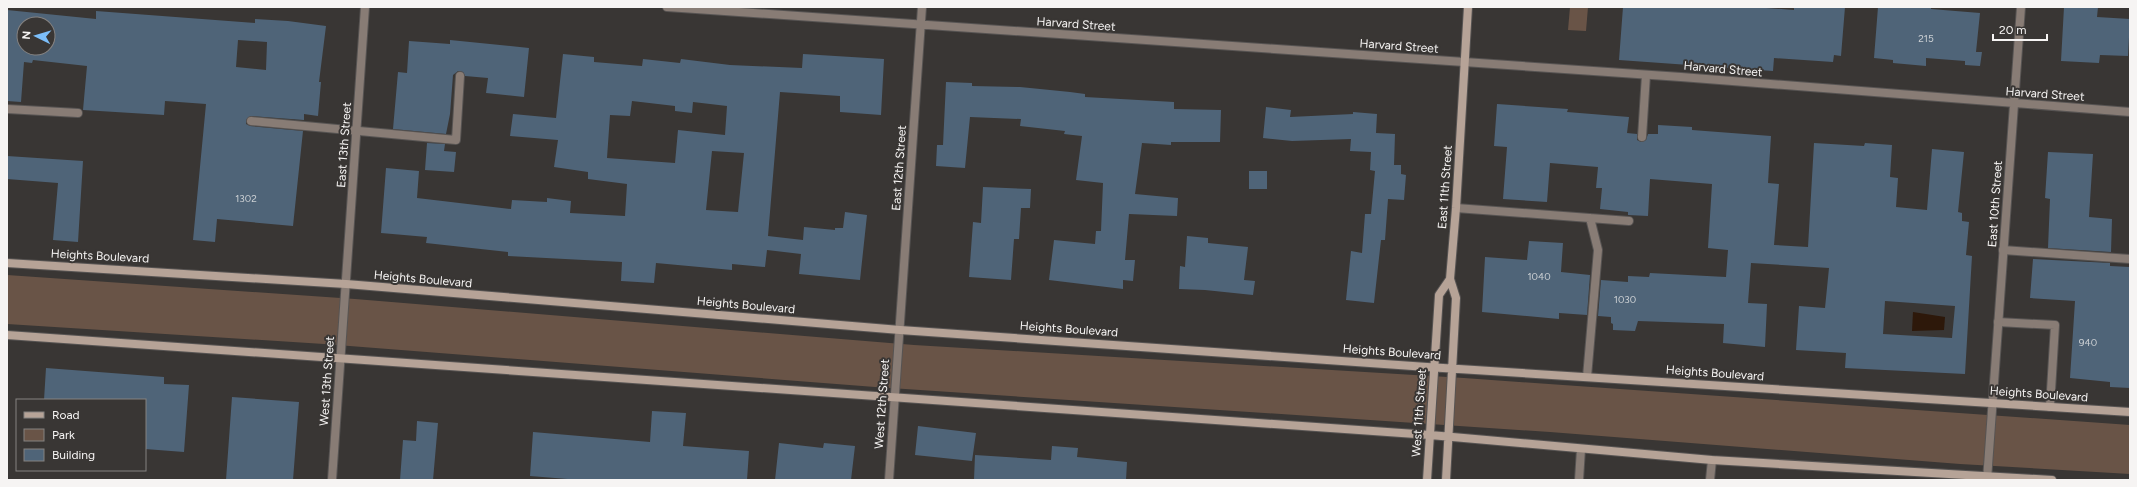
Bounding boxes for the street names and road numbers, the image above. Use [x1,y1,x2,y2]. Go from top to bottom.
street label: Harvard Street [1036,14,1116,34]
street label: Harvard Street [1359,36,1439,56]
street label: Harvard Street [1683,59,1763,79]
street label: Harvard Street [2005,84,2085,104]
street label: East 13th Street [334,101,354,188]
street label: East 12th Street [889,124,909,211]
street label: East 11th Street [1435,144,1455,229]
street label: East 10th Street [1985,160,2005,248]
street label: Heights Boulevard [50,246,150,266]
street label: Heights Boulevard [373,268,473,290]
street label: Heights Boulevard [696,294,796,316]
street label: Heights Boulevard [1019,319,1119,339]
street label: West 13th Street [317,335,337,426]
street label: Heights Boulevard [1342,342,1442,362]
street label: West 12th Street [872,358,892,449]
street label: Heights Boulevard [1665,363,1765,383]
street label: West 11th Street [1409,368,1429,458]
street label: Heights Boulevard [1989,384,2089,404]

